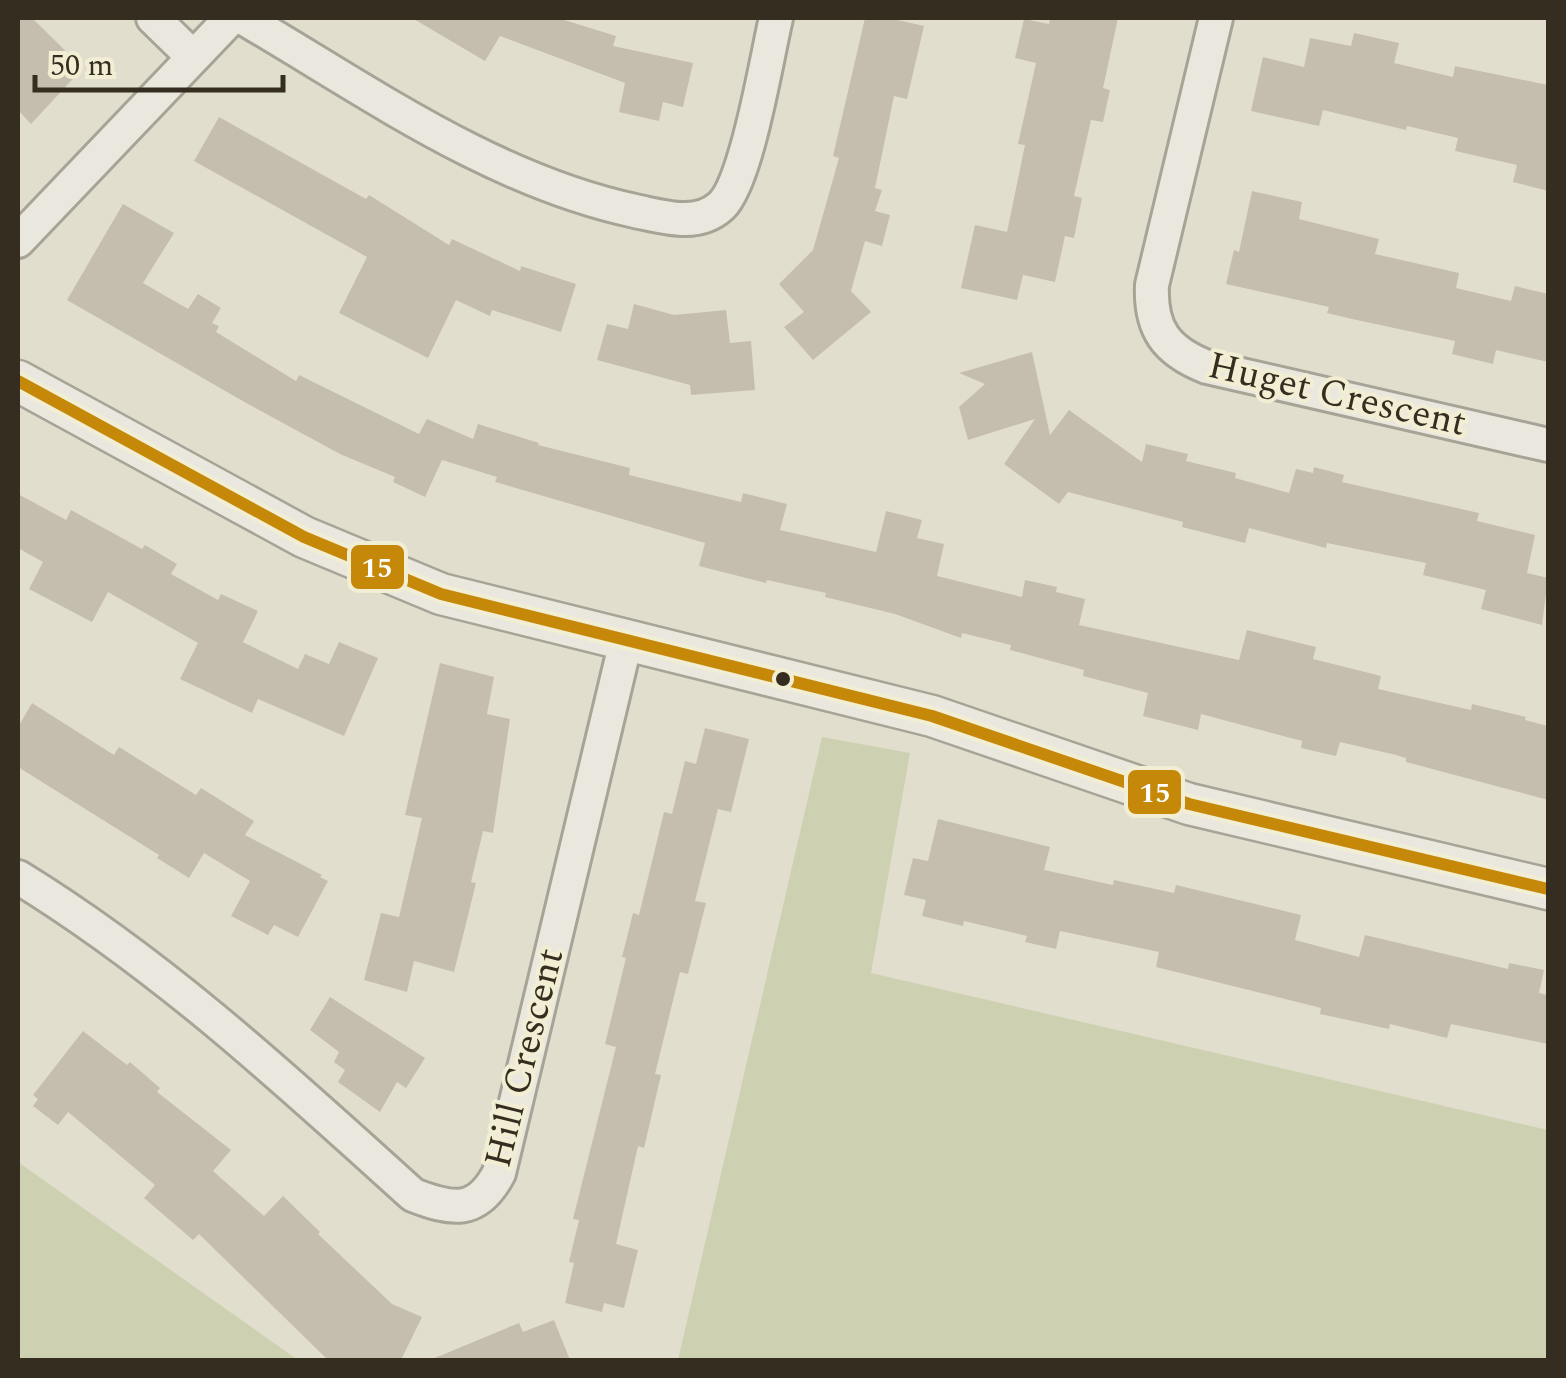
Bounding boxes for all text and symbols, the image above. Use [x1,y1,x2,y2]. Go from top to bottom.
scale bar [35,30,282,92]
text: 50 m [50,43,113,89]
street label: Huget Crescent [1202,337,1472,453]
line badge: 15 [349,543,406,591]
text: 15 [361,547,393,590]
unlabelled marker [773,669,793,689]
line badge: 15 [1126,768,1183,816]
text: 15 [1139,772,1171,815]
street label: Hill Crescent [470,942,580,1174]

